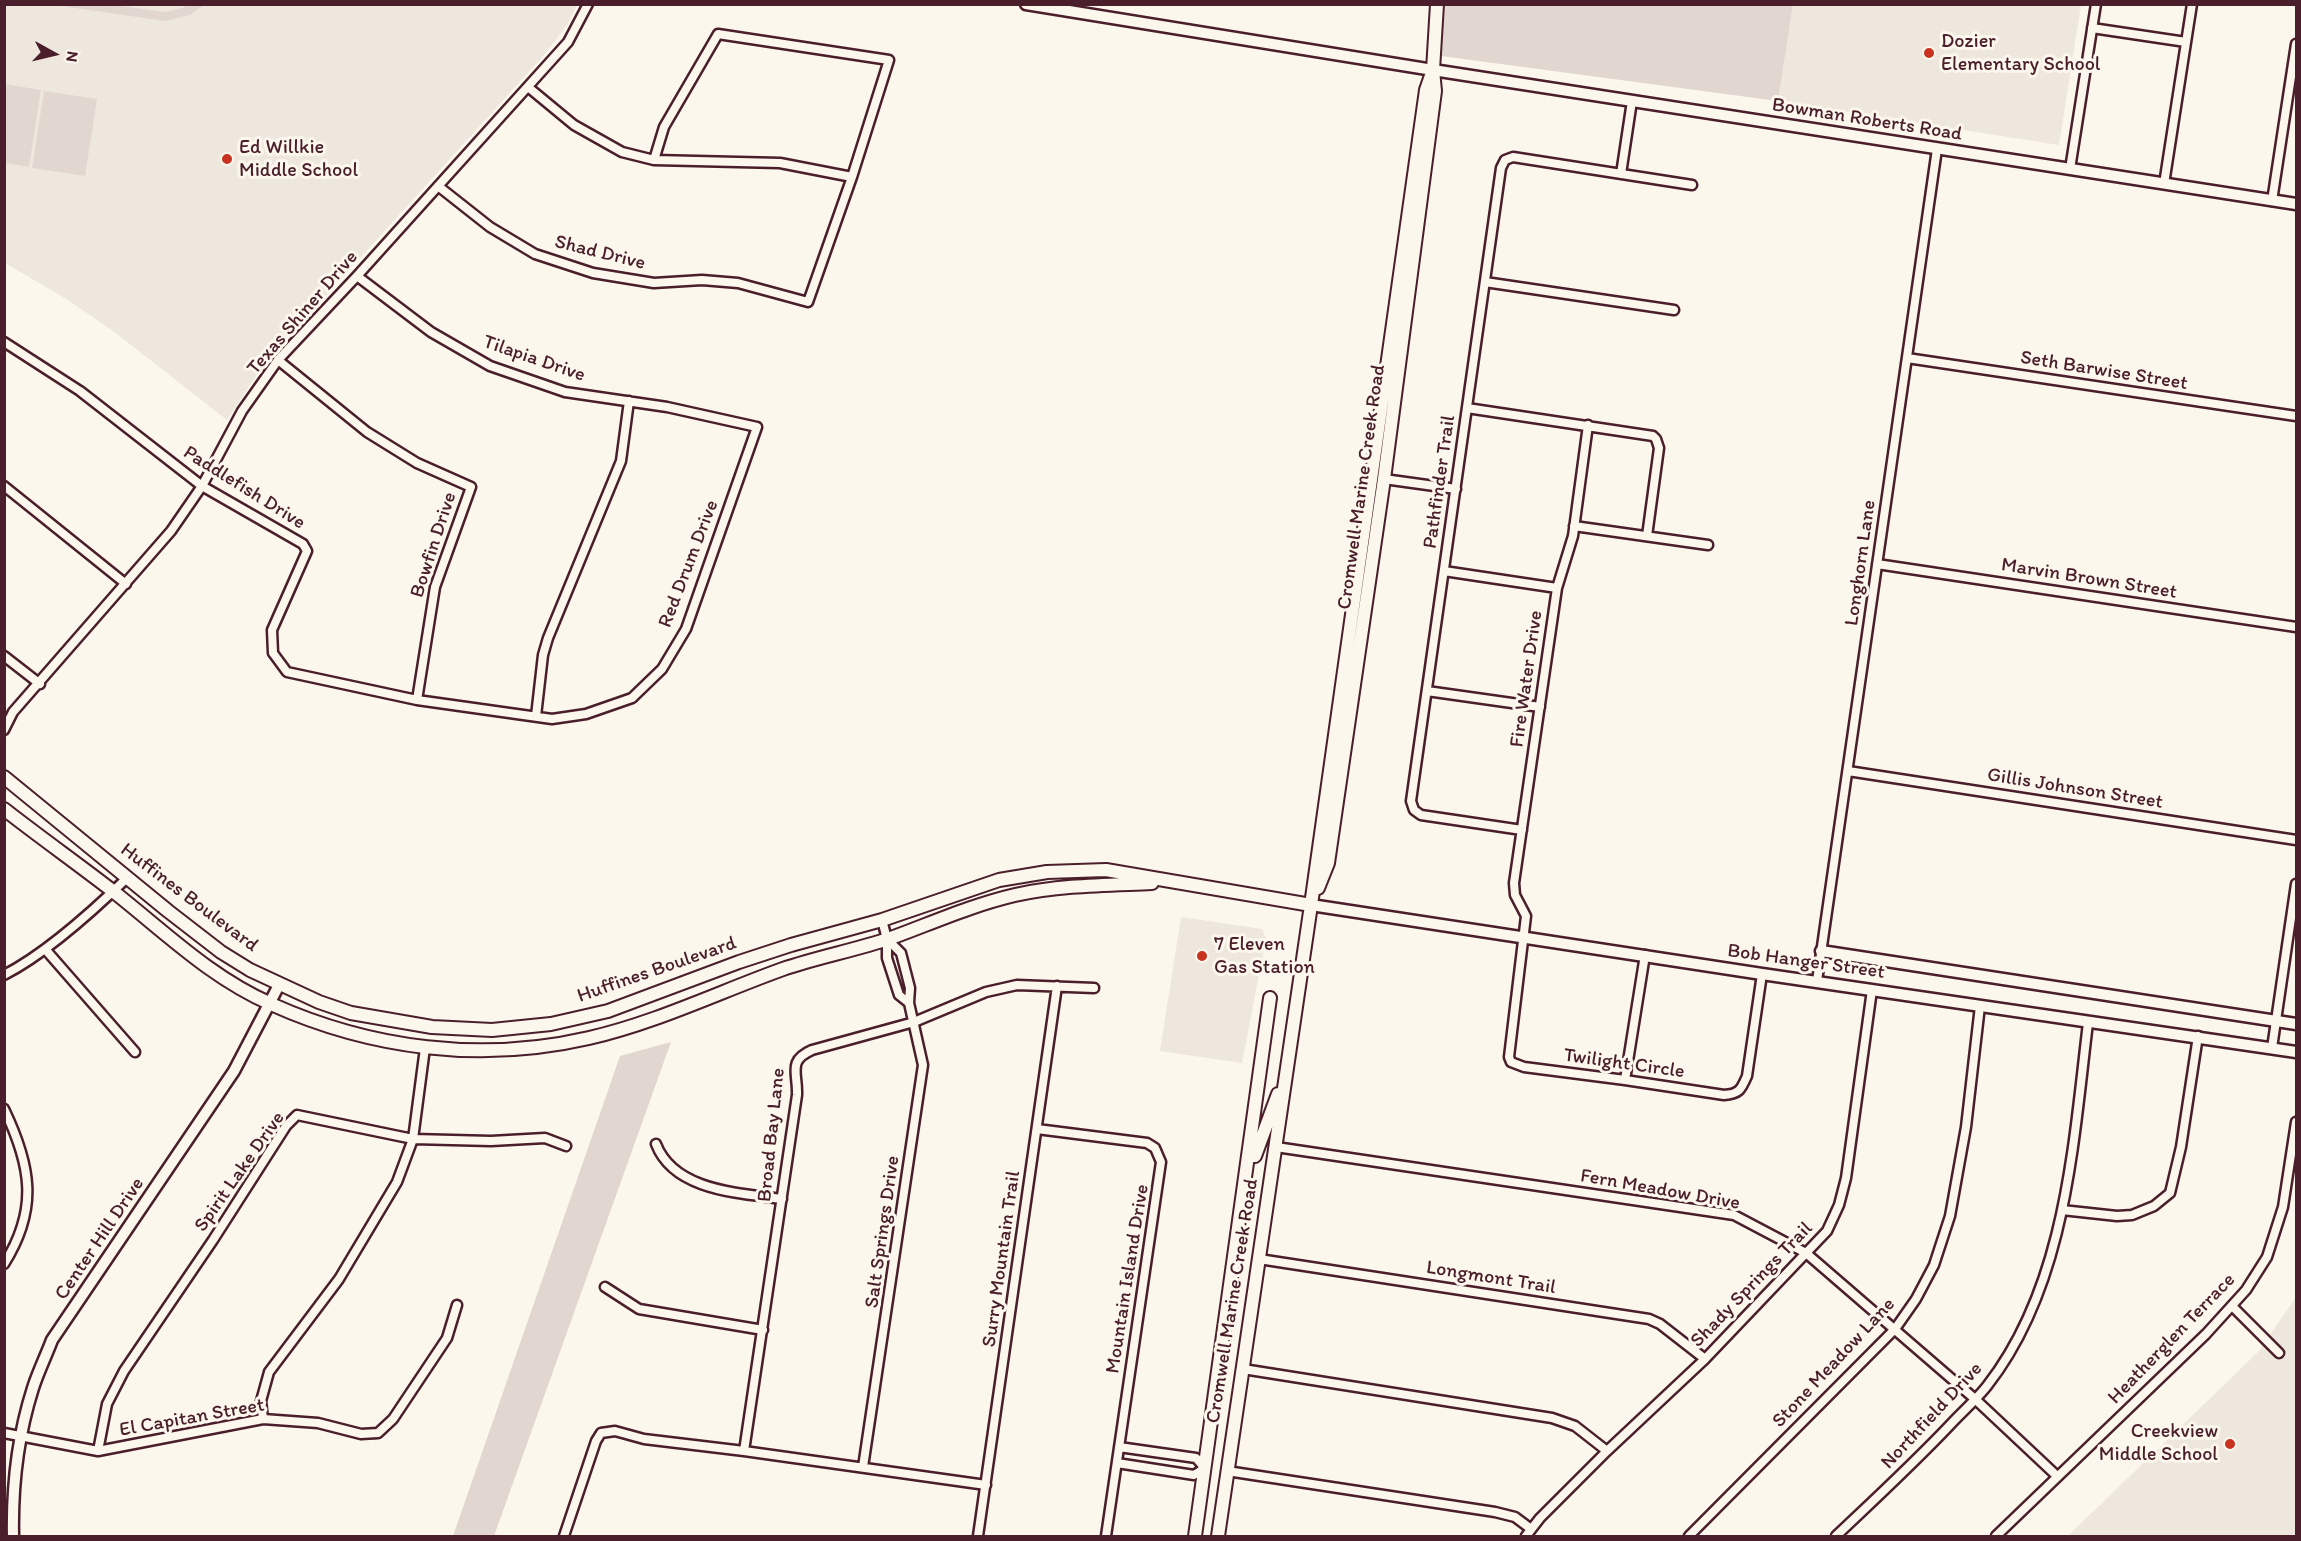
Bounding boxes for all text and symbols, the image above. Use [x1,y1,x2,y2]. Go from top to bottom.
north arrow [24,24,84,84]
place label: Dozier Elementary School [1941,30,2100,77]
marker: Dozier Elementary School [1922,46,1936,60]
text: N [62,50,82,63]
street label: Bowman Roberts Road [1770,93,1964,147]
place label: Ed Willkie Middle School [239,136,358,183]
marker: Ed Willkie Middle School [220,152,234,166]
street label: Shad Drive [552,230,648,276]
street label: Texas Shiner Drive [243,246,363,380]
street label: Tilapia Drive [480,330,588,388]
street label: Seth Barwise Street [2019,346,2189,396]
street label: Cromwell Marine Creek Road [1333,363,1391,611]
street label: Pathfinder Trail [1419,414,1461,550]
street label: Paddlefish Drive [178,441,310,535]
street label: Bowfin Drive [406,489,462,601]
street label: Red Drum Drive [654,497,724,631]
street label: Longhorn Lane [1840,498,1882,628]
street label: Marvin Brown Street [1999,553,2179,605]
street label: Fire Water Drive [1506,609,1548,749]
street label: Gillis Johnson Street [1985,763,2165,815]
street label: Huffines Boulevard [115,838,263,958]
street label: Huffines Boulevard [574,931,740,1009]
place label: 7 Eleven Gas Station [1214,933,1315,980]
street label: Bob Hanger Street [1726,939,1886,985]
marker: 7 Eleven Gas Station [1195,949,1209,963]
street label: Twilight Circle [1562,1044,1686,1084]
street label: Broad Bay Lane [753,1067,791,1203]
street label: Spirit Lake Drive [190,1107,290,1237]
street label: Salt Springs Drive [860,1154,906,1310]
street label: Fern Meadow Drive [1578,1164,1742,1216]
street label: Surry Mountain Trail [978,1169,1026,1349]
street label: Center Hill Drive [50,1173,150,1305]
street label: Cromwell Marine Creek Road [1202,1177,1264,1425]
street label: Mountain Island Drive [1101,1183,1155,1375]
street label: Shady Springs Trail [1686,1217,1818,1353]
street label: Longmont Trail [1424,1256,1558,1300]
street label: Heatherglen Terrace [2103,1268,2241,1410]
street label: Stone Meadow Lane [1767,1293,1901,1433]
street label: Northfield Drive [1876,1357,1988,1475]
street label: El Capitan Street [118,1393,266,1443]
place label: Creekview Middle School [2099,1420,2218,1467]
marker: Creekview Middle School [2223,1437,2237,1451]

